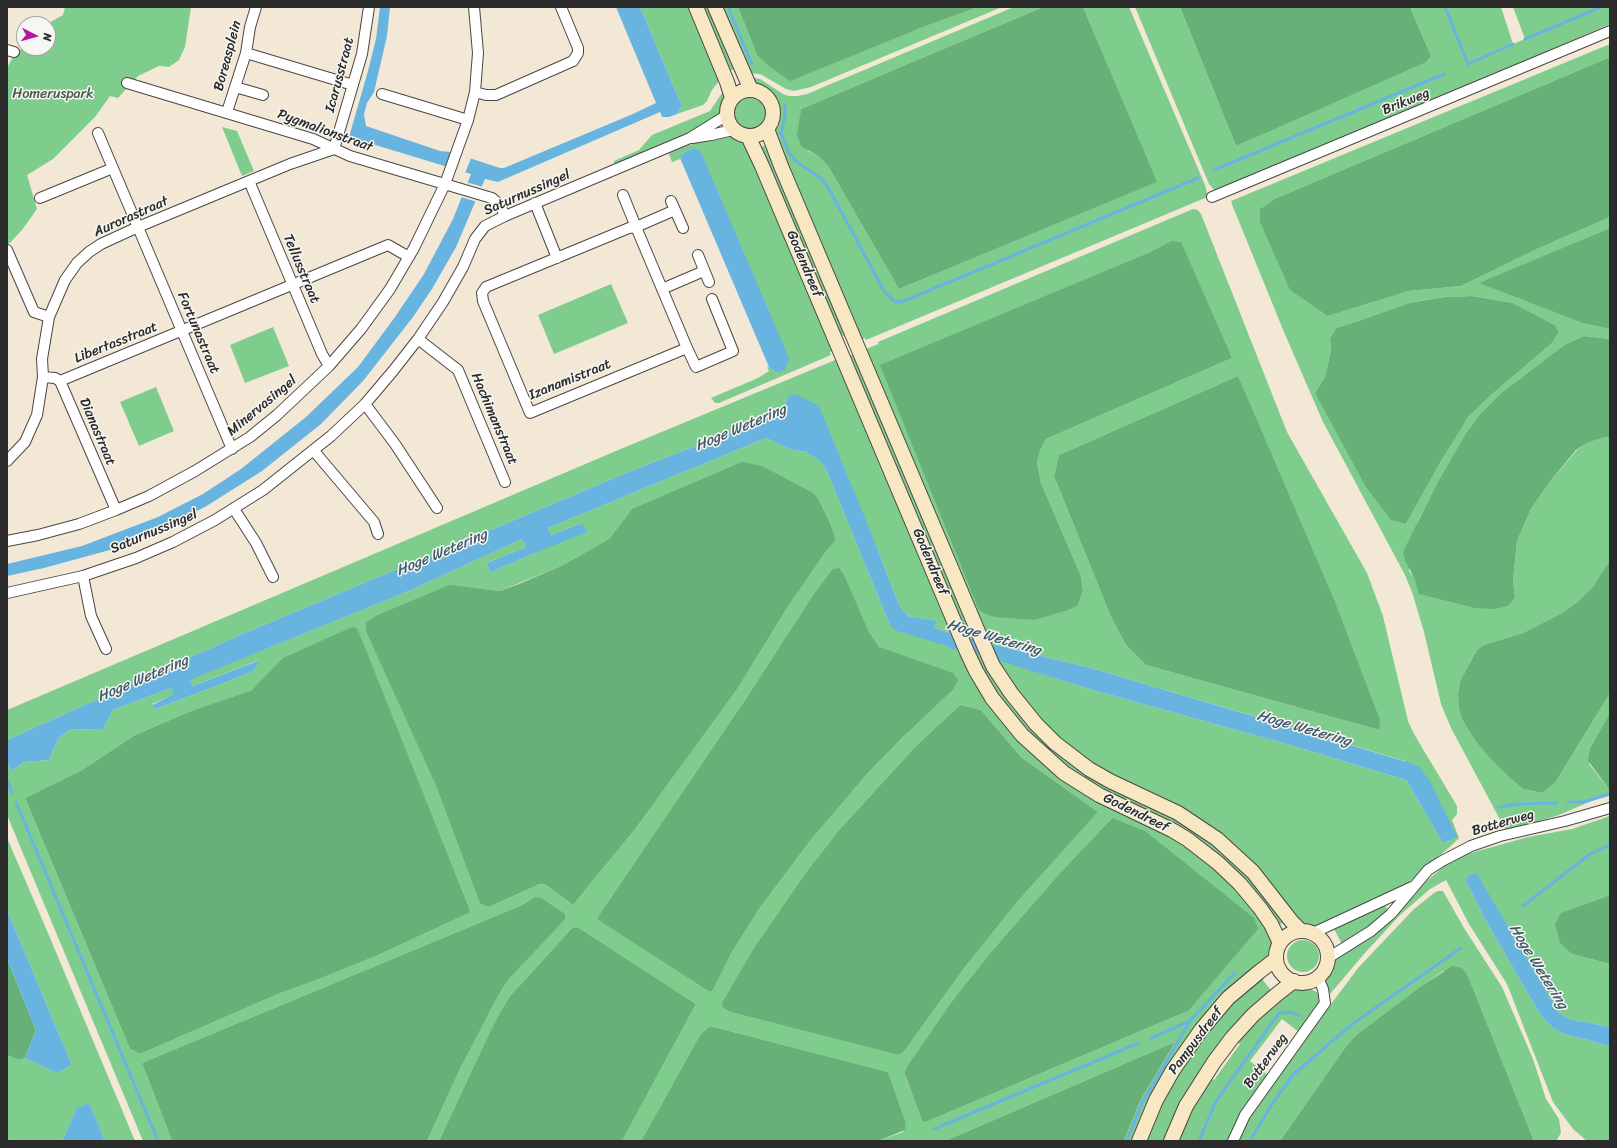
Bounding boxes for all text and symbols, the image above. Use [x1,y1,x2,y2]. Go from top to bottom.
north arrow [16,16,56,56]
street label: Boreasplein [211,19,245,93]
text: N [38,32,57,42]
street label: Icarusstraat [322,36,358,114]
street label: Brikweg [1380,85,1432,119]
park label: Homeruspark [12,86,94,102]
street label: Pygmalionstraat [275,106,375,156]
street label: Saturnussingel [481,166,573,220]
street label: Aurorastraat [91,193,171,241]
street label: Godendreef [782,228,826,300]
street label: Tellusstraat [279,232,323,306]
street label: Fortunastraat [173,290,223,376]
street label: Libertasstraat [72,319,160,367]
street label: Izanamistraat [527,356,613,404]
street label: Hachimanstraat [467,370,521,468]
street label: Minervasingel [224,372,300,440]
street label: Dianastraat [75,396,119,468]
water label: Hoge Wetering [693,401,789,455]
street label: Saturnussingel [108,506,200,558]
water label: Hoge Wetering [394,526,490,580]
street label: Godendreef [908,526,952,598]
water label: Hoge Wetering [945,616,1043,660]
water label: Hoge Wetering [95,652,191,706]
water label: Hoge Wetering [1255,707,1353,751]
street label: Godendreef [1100,790,1172,836]
street label: Botterweg [1470,806,1536,840]
water label: Hoge Wetering [1505,921,1571,1013]
street label: Pampusdreef [1165,1004,1227,1078]
street label: Botterweg [1240,1030,1292,1092]

